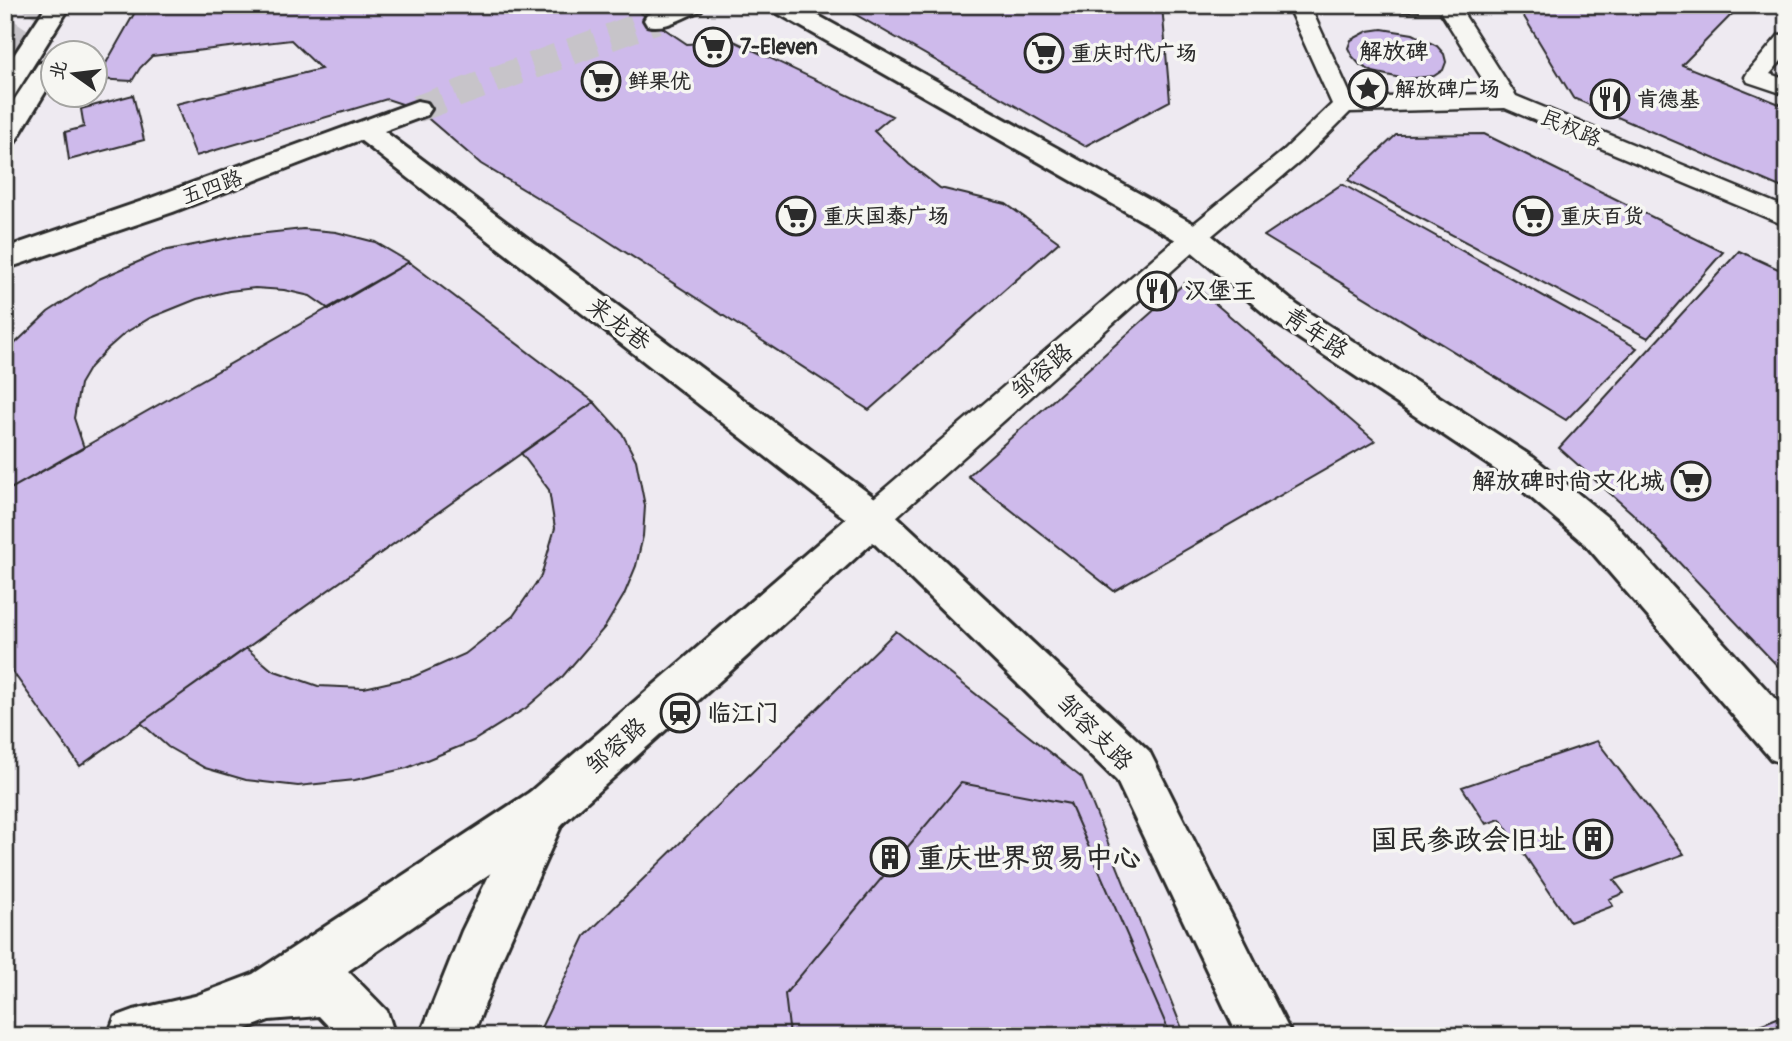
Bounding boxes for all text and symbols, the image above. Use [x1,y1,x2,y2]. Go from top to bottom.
supermarket icon: 7-Eleven [692,26,734,68]
supermarket icon: 重庆时代广场 [1023,32,1065,74]
place label: 7-Eleven [740,34,818,61]
district label: 解放碑 [1360,37,1429,66]
north arrow [38,38,108,108]
place label: 重庆时代广场 [1071,40,1197,67]
text: 北 [45,58,72,82]
supermarket icon: 鲜果优 [580,60,622,102]
place label: 鲜果优 [628,68,691,95]
place icon: 解放碑广场 [1347,68,1389,110]
place label: 解放碑广场 [1395,76,1500,103]
restaurant icon: 肯德基 [1589,78,1631,120]
place label: 肯德基 [1637,86,1700,113]
street label: 民权路 [1537,104,1605,153]
street label: 五四路 [178,164,246,211]
supermarket icon: 重庆国泰广场 [775,195,817,237]
supermarket icon: 重庆百货 [1512,195,1554,237]
place label: 重庆国泰广场 [823,203,949,230]
place label: 重庆百货 [1560,203,1644,230]
restaurant icon: 汉堡王 [1136,270,1178,312]
place label: 汉堡王 [1184,277,1256,306]
street label: 来龙巷 [581,291,656,358]
street label: 青年路 [1278,301,1354,366]
street label: 邹容路 [1006,337,1079,406]
supermarket icon: 解放碑时尚文化城 [1670,460,1712,502]
place label: 解放碑时尚文化城 [1472,467,1664,496]
street label: 邹容支路 [1050,688,1139,777]
station icon: 临江门 [659,692,701,734]
place label: 临江门 [707,699,779,728]
street label: 邹容路 [580,712,653,781]
building icon: 国民参政会旧址 [1572,818,1614,860]
place label: 国民参政会旧址 [1370,823,1566,858]
building icon: 重庆世界贸易中心 [869,836,911,878]
place label: 重庆世界贸易中心 [917,841,1141,876]

